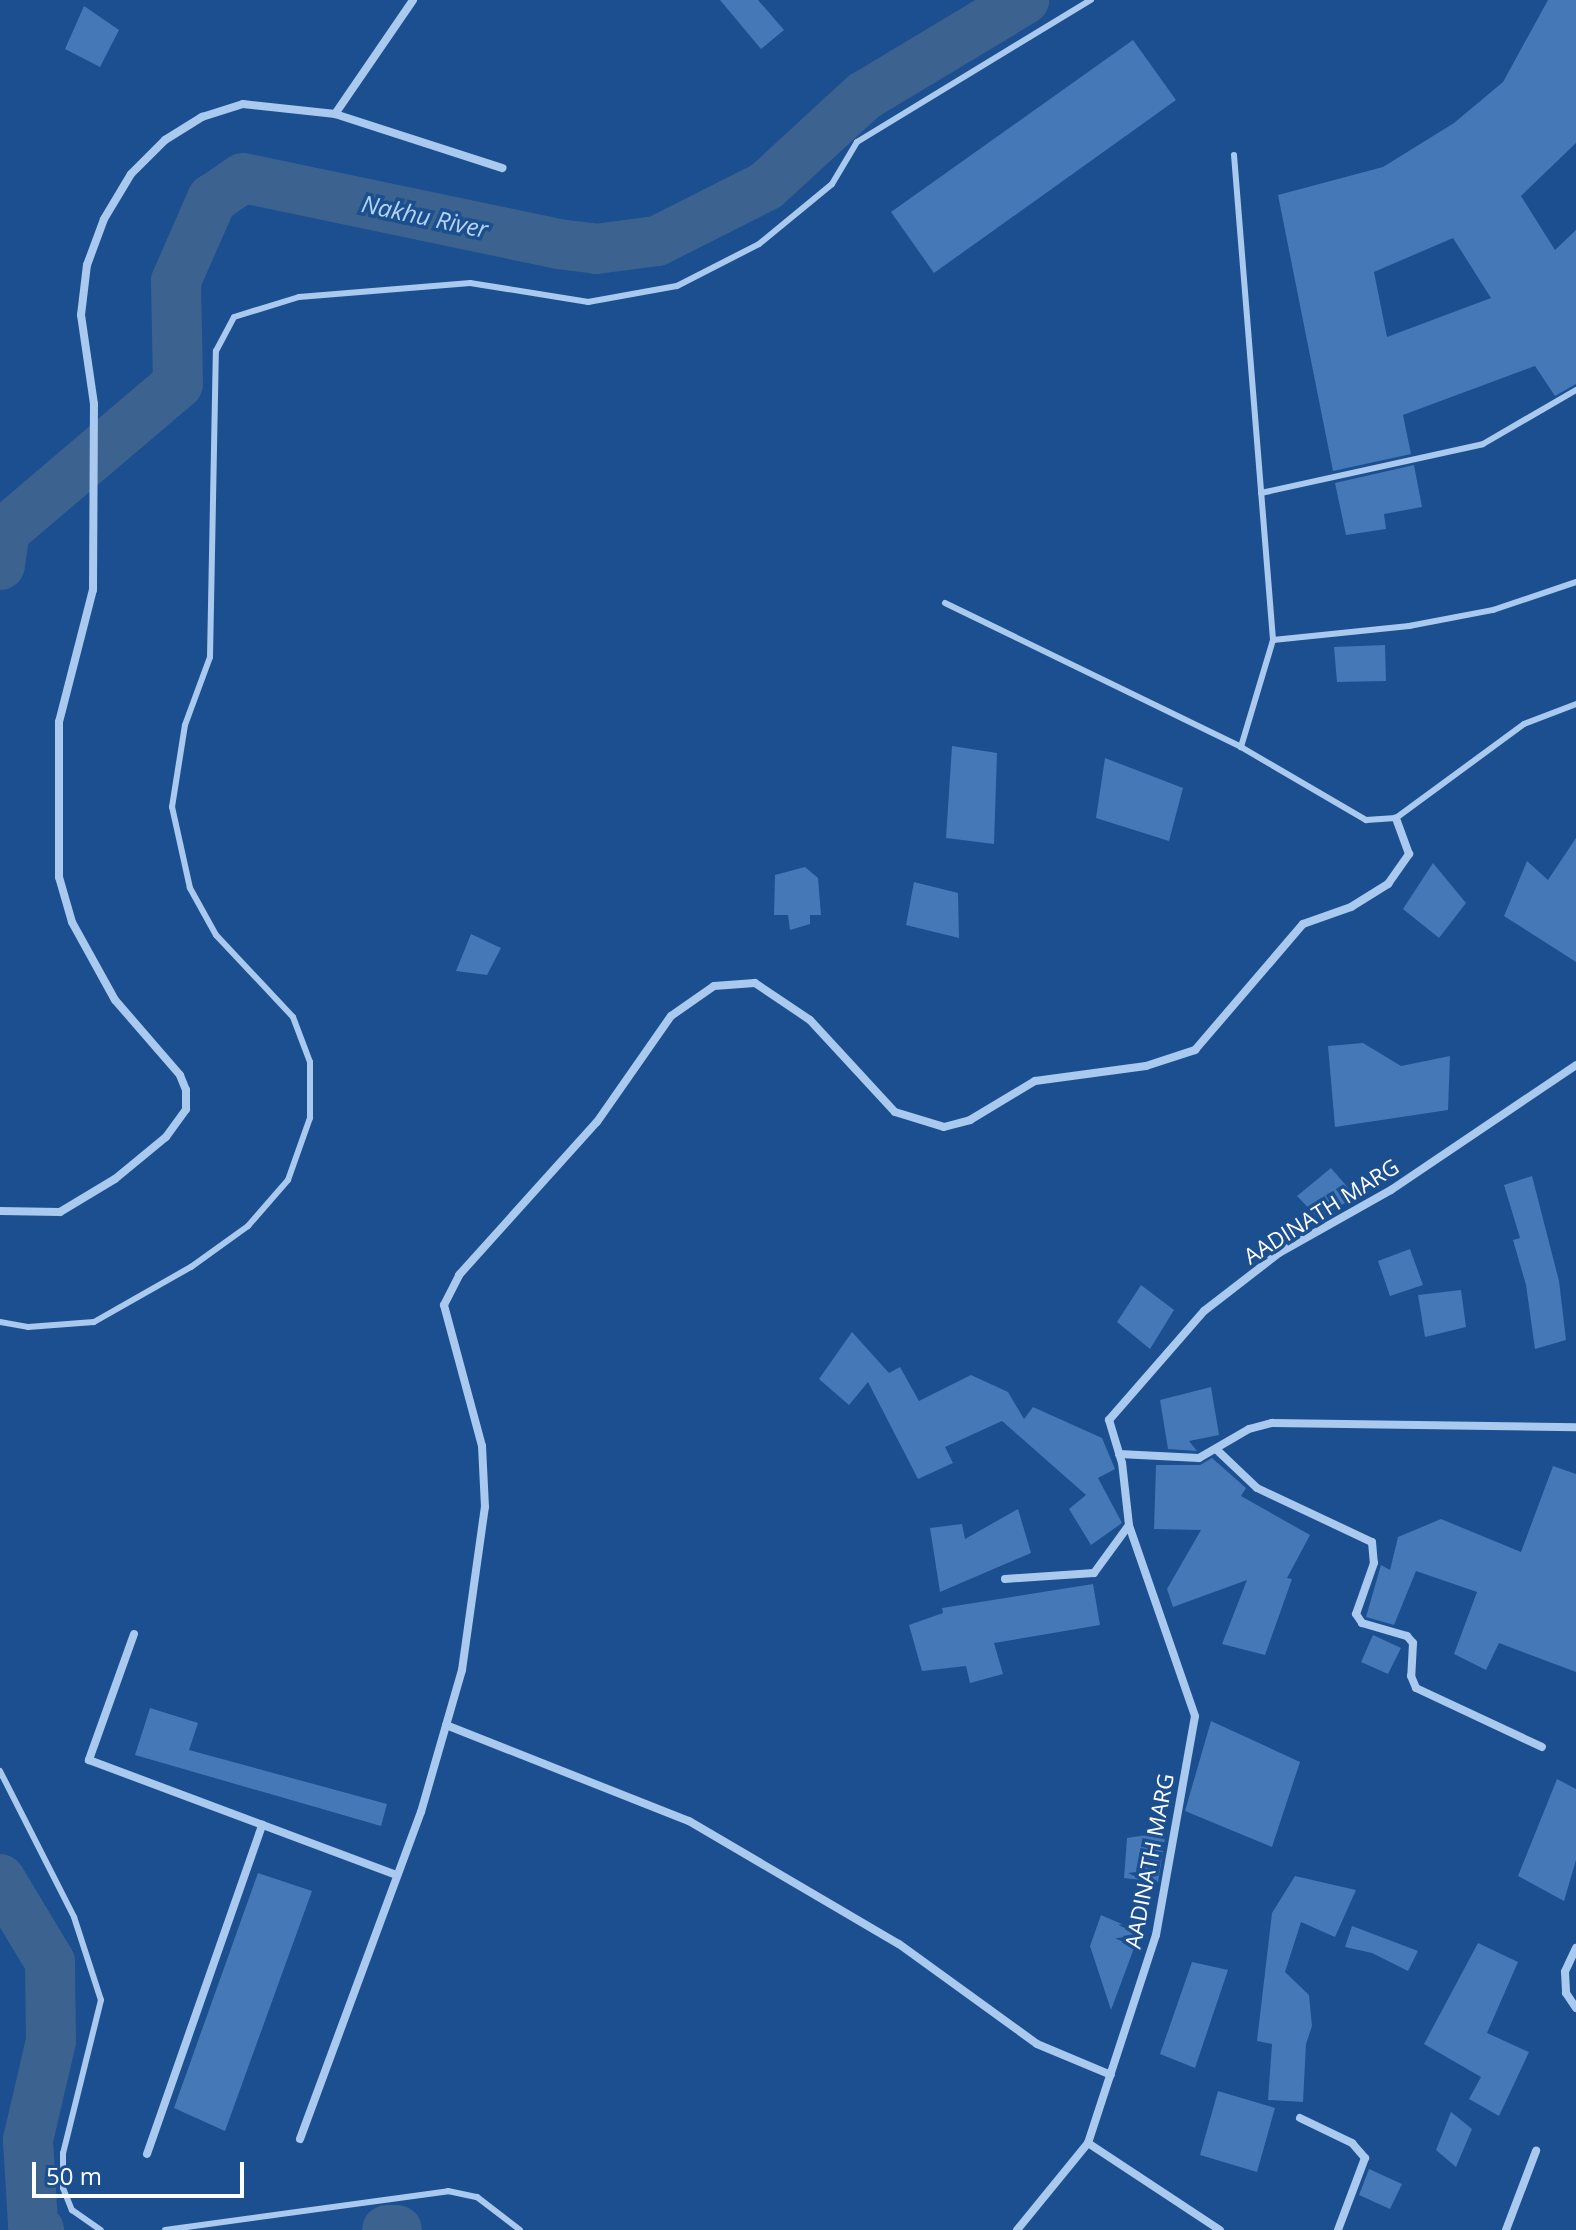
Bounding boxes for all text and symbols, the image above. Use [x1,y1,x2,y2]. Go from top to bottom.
water label: Nakhu River [359,189,491,243]
street label: AADINATH MARG [1239,1153,1403,1269]
street label: AADINATH MARG [1119,1771,1179,1951]
scale bar [36,2146,248,2196]
text: 50 m [46,2159,102,2192]

